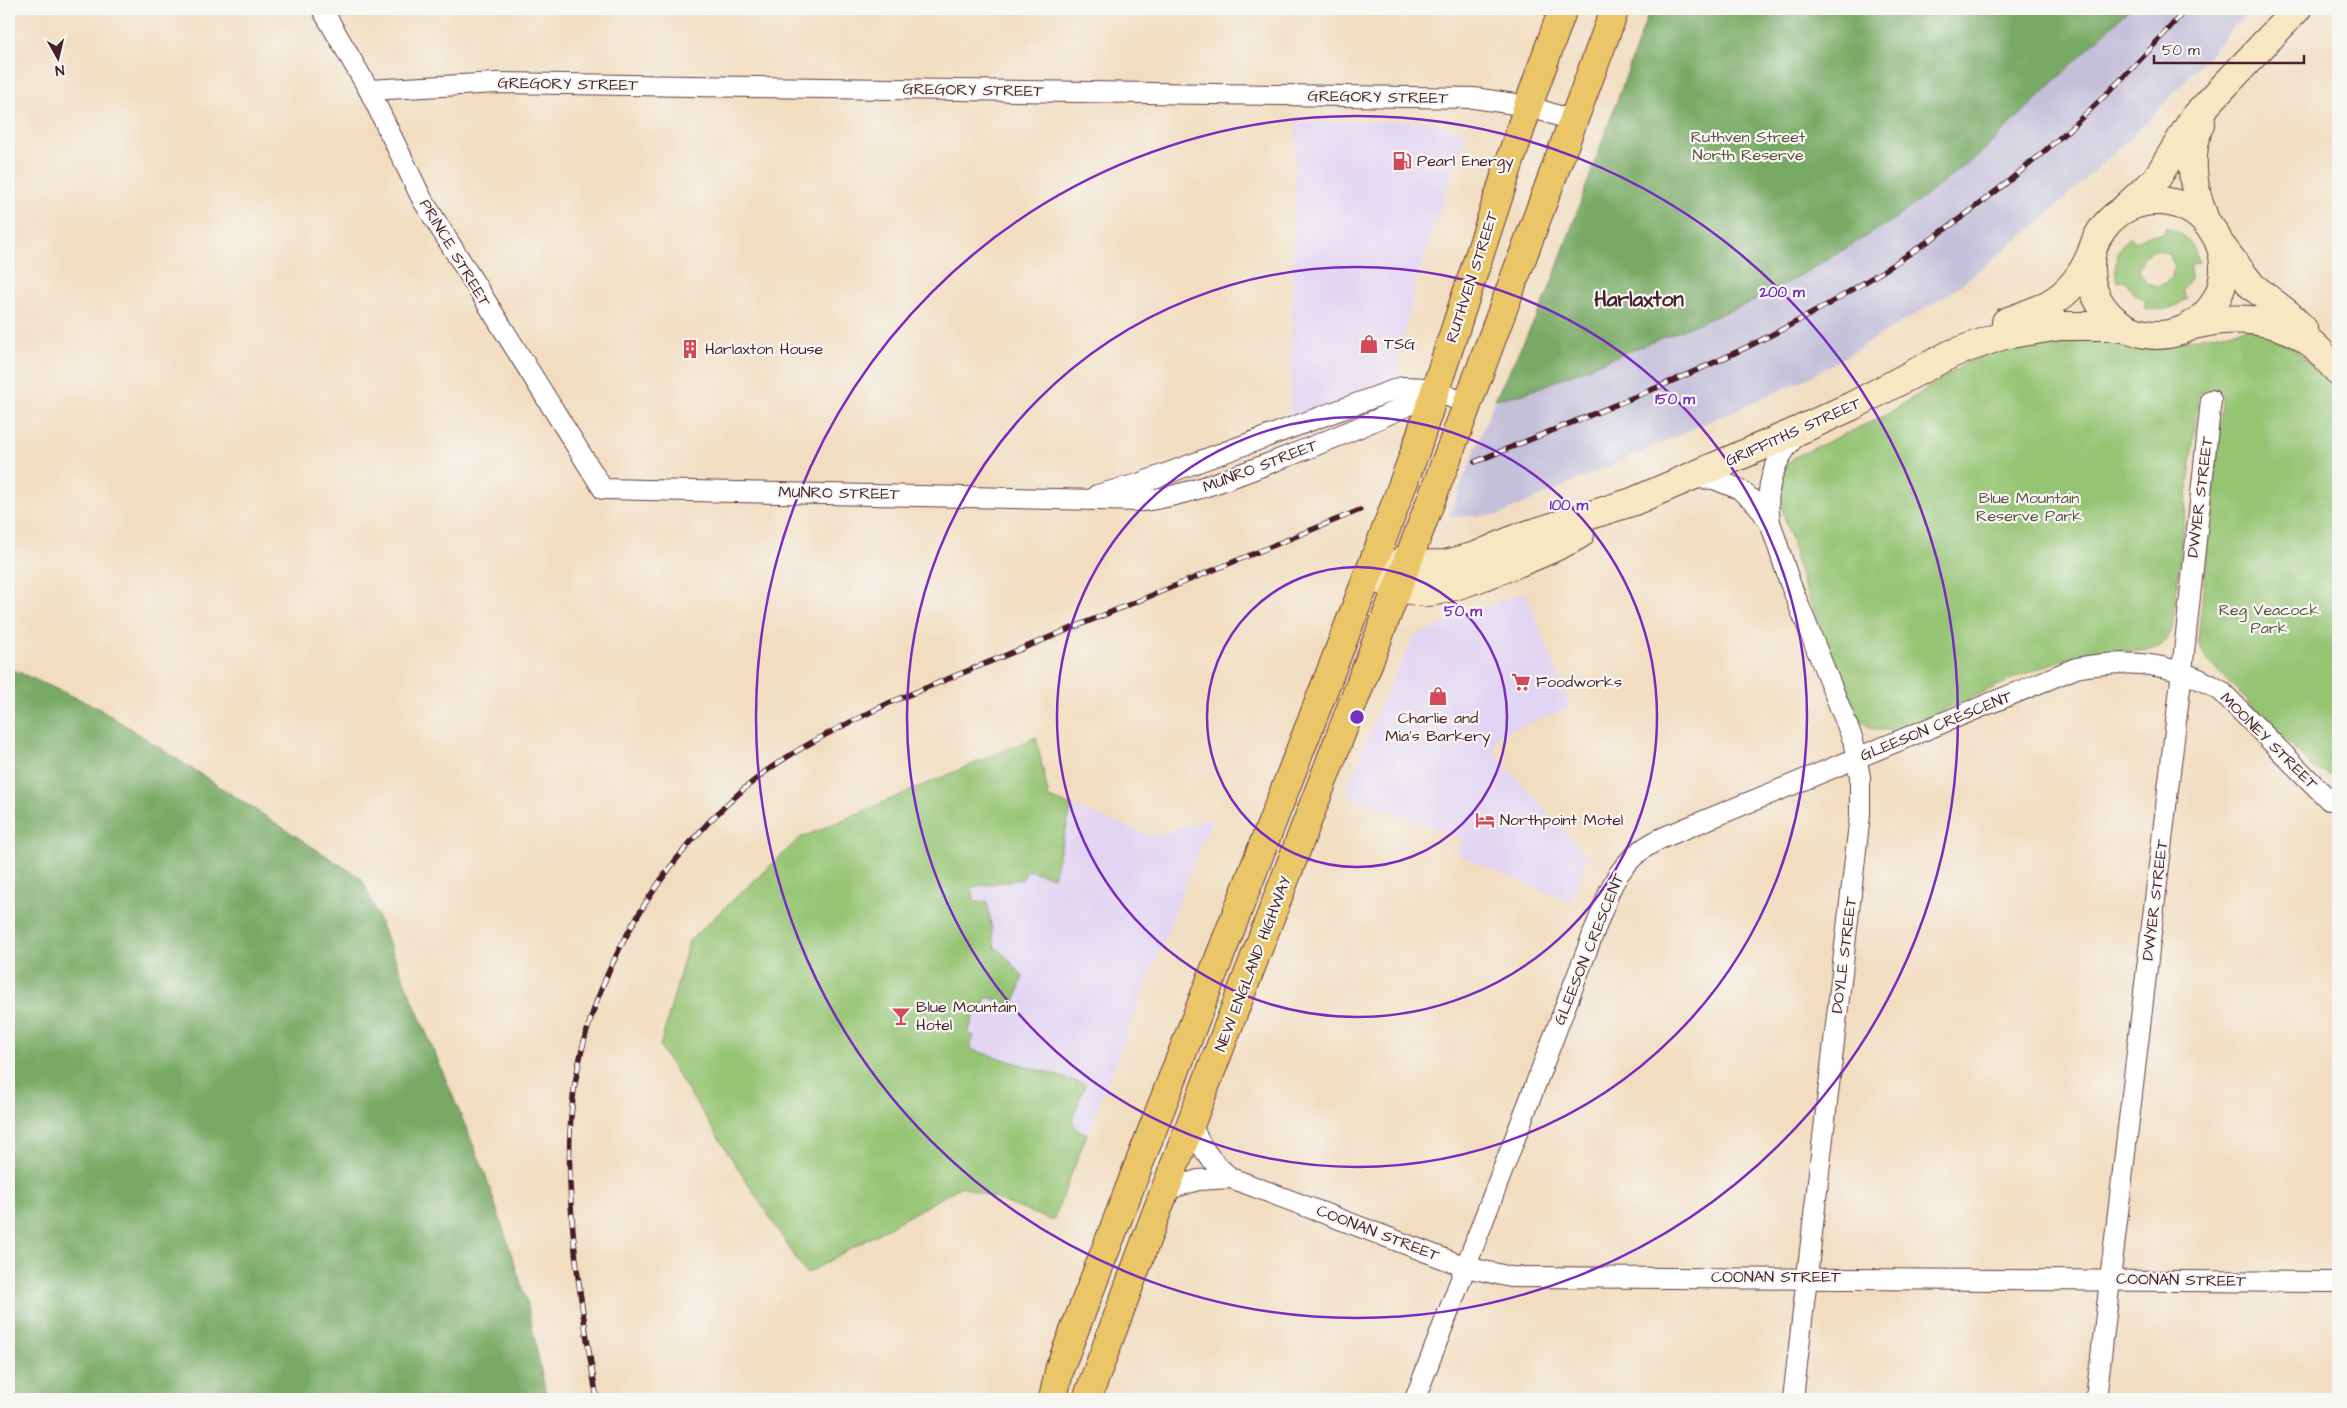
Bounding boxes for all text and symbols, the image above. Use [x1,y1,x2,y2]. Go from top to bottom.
north arrow [32,32,82,82]
scale bar [2154,32,2304,64]
text: 50 m [2162,40,2200,61]
text: N [54,59,65,80]
street label: GREGORY STREET [497,72,639,96]
street label: GREGORY STREET [902,78,1044,102]
street label: GREGORY STREET [1307,85,1449,109]
park label: Ruthven Street North Reserve [1691,126,1806,166]
fuel station icon: Pearl Energy [1391,150,1413,172]
place label: Pearl Energy [1417,150,1514,173]
street label: PRINCE STREET [414,195,496,311]
street label: RUTHVEN STREET [1440,209,1504,345]
text: 200 m [1758,282,1805,303]
district label: Harlaxton [1594,285,1684,314]
shop icon: TSG [1358,333,1380,355]
place label: TSG [1384,333,1415,355]
building icon: Harlaxton House [679,338,701,360]
place label: Harlaxton House [705,338,824,360]
text: 150 m [1655,389,1695,410]
street label: GRIFFITHS STREET [1722,392,1864,472]
street label: MUNRO STREET [1199,434,1321,498]
street label: DWYER STREET [2182,435,2218,559]
street label: MUNRO STREET [778,481,900,505]
park label: Blue Mountain Reserve Park [1976,487,2082,527]
text: 100 m [1550,495,1589,516]
park label: Reg Veacock Park [2219,599,2319,639]
text: 50 m [1444,601,1482,622]
supermarket icon: Foodworks [1510,671,1532,693]
place label: Foodworks [1536,671,1622,693]
shop icon: Charlie and Mia's Barkery [1427,685,1449,707]
street label: GLEESON CRESCENT [1857,685,2015,767]
street label: MOONEY STREET [2215,687,2323,795]
place label: Charlie and Mia's Barkery [1385,707,1491,748]
centre of rings [1348,708,1366,726]
hotel icon: Northpoint Motel [1474,809,1496,831]
place label: Northpoint Motel [1500,809,1623,831]
street label: DWYER STREET [2137,838,2173,962]
street label: GLEESON CRESCENT [1548,870,1630,1028]
street label: NEW ENGLAND HIGHWAY [1209,873,1297,1055]
street label: DOYLE STREET [1826,895,1862,1014]
place label: Blue Mountain Hotel [916,996,1016,1036]
bar icon: Blue Mountain Hotel [890,1005,912,1027]
street label: COONAN STREET [1313,1199,1443,1267]
street label: COONAN STREET [1711,1266,1841,1288]
street label: COONAN STREET [2116,1268,2246,1292]

